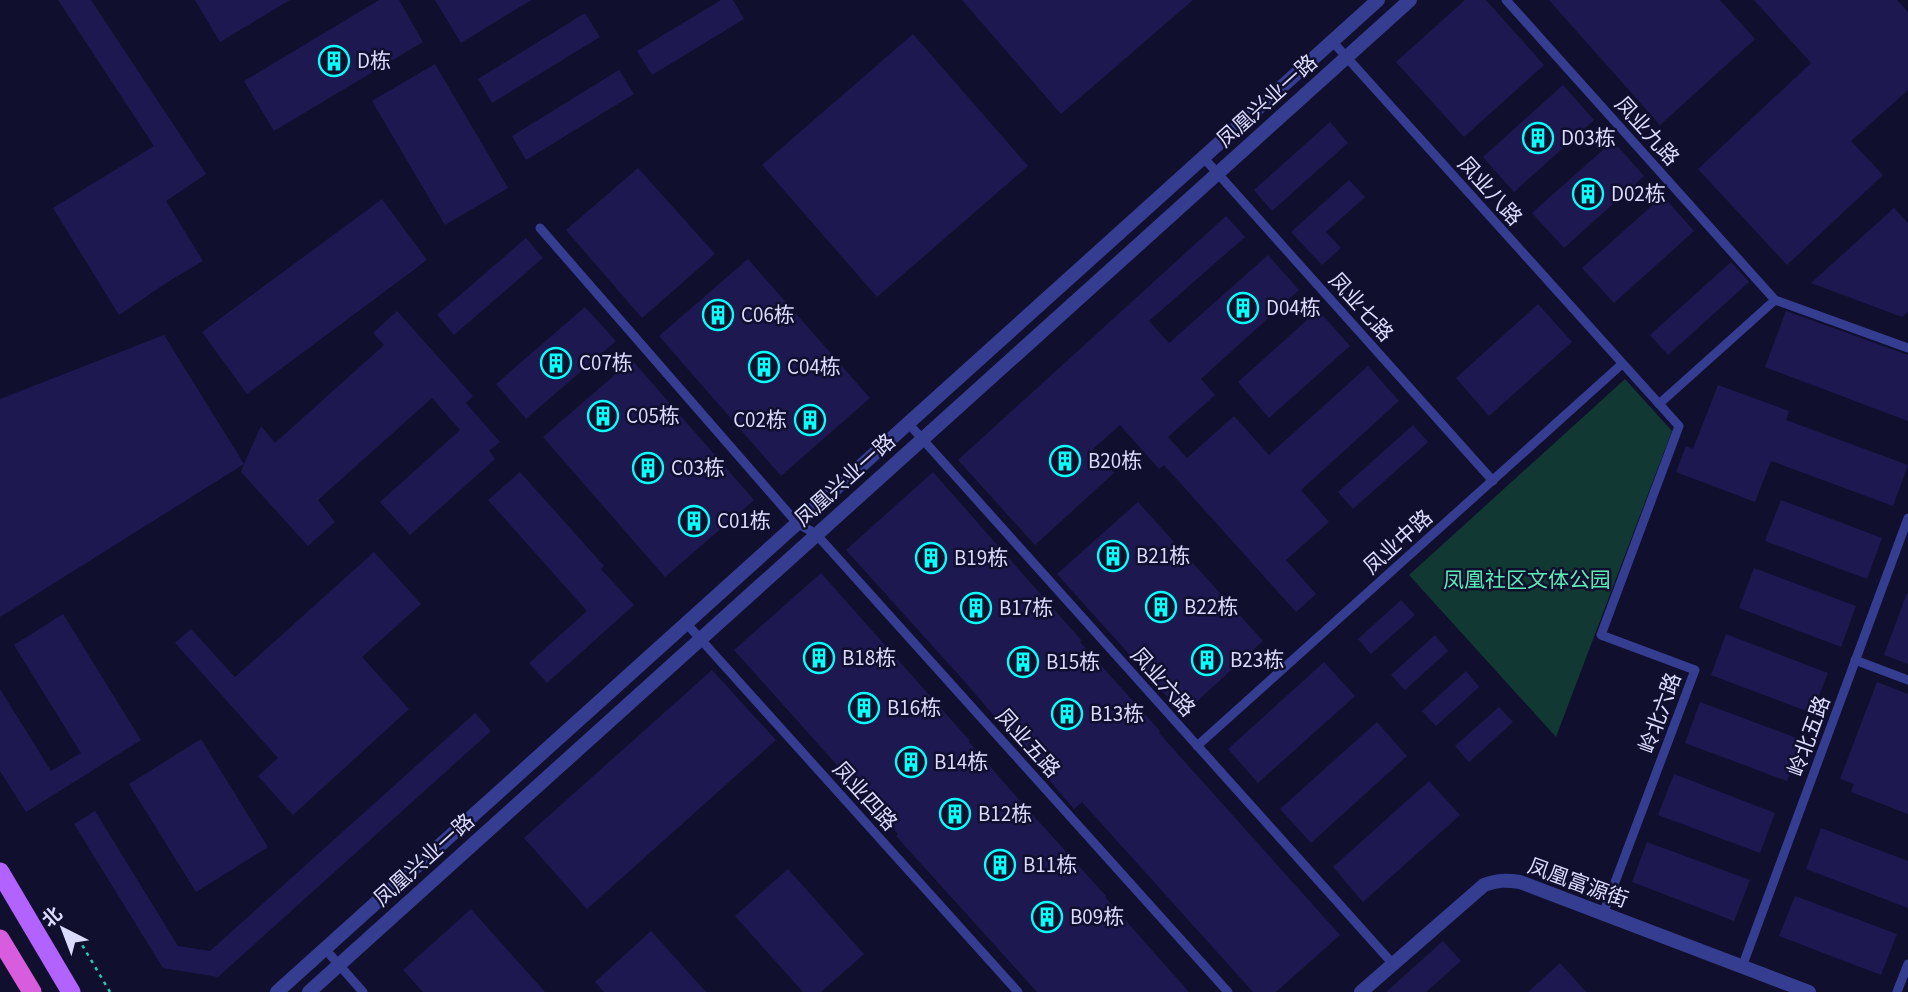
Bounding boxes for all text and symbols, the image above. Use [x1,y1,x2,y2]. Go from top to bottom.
building icon: D栋 [317,44,351,78]
place label: D栋 [357,46,391,76]
street label: 凤凰兴业一路 [1210,48,1324,154]
street label: 凤业九路 [1608,90,1686,172]
building icon: D03栋 [1521,121,1555,155]
place label: D03栋 [1561,123,1616,153]
street label: 凤业八路 [1451,150,1529,232]
building icon: D02栋 [1571,177,1605,211]
place label: D02栋 [1611,179,1666,209]
street label: 凤业七路 [1322,266,1400,348]
building icon: D04栋 [1226,291,1260,325]
place label: D04栋 [1266,293,1321,323]
building icon: C06栋 [701,298,735,332]
place label: C06栋 [741,300,795,330]
building icon: C07栋 [539,346,573,380]
place label: C07栋 [579,348,633,378]
building icon: C04栋 [747,350,781,384]
place label: C04栋 [787,352,841,382]
building icon: C05栋 [586,399,620,433]
place label: C05栋 [626,401,680,431]
building icon: C02栋 [793,403,827,437]
place label: C02栋 [733,405,787,435]
street label: 凤凰兴业一路 [788,427,902,533]
building icon: B20栋 [1048,444,1082,478]
place label: B20栋 [1088,446,1142,476]
building icon: C03栋 [631,451,665,485]
place label: C03栋 [671,453,725,483]
street label: 凤业中路 [1357,503,1439,581]
building icon: C01栋 [677,504,711,538]
place label: C01栋 [717,506,771,536]
building icon: B21栋 [1096,539,1130,573]
building icon: B19栋 [914,541,948,575]
place label: B21栋 [1136,541,1190,571]
place label: B19栋 [954,543,1008,573]
park label: 凤凰社区文体公园 [1443,565,1611,595]
building icon: B22栋 [1144,590,1178,624]
building icon: B17栋 [959,591,993,625]
place label: B22栋 [1184,592,1238,622]
place label: B17栋 [999,593,1053,623]
building icon: B18栋 [802,641,836,675]
street label: 凤业六路 [1124,641,1202,723]
place label: B18栋 [842,643,896,673]
building icon: B23栋 [1190,643,1224,677]
building icon: B15栋 [1006,645,1040,679]
place label: B23栋 [1230,645,1284,675]
place label: B15栋 [1046,647,1100,677]
street label: 岭北六路 [1632,668,1688,758]
building icon: B16栋 [847,691,881,725]
street label: 岭北五路 [1781,691,1837,781]
place label: B16栋 [887,693,941,723]
building icon: B13栋 [1050,697,1084,731]
place label: B13栋 [1090,699,1144,729]
street label: 凤业五路 [989,702,1067,784]
building icon: B14栋 [894,745,928,779]
place label: B14栋 [934,747,988,777]
street label: 凤业四路 [826,755,904,837]
building icon: B12栋 [938,797,972,831]
place label: B12栋 [978,799,1032,829]
street label: 凤凰兴业一路 [367,807,481,913]
building icon: B11栋 [983,848,1017,882]
place label: B11栋 [1023,850,1077,880]
street label: 凤凰富源街 [1524,851,1632,915]
north arrow [28,894,98,964]
building icon: B09栋 [1030,900,1064,934]
text: 北 [37,901,69,934]
place label: B09栋 [1070,902,1124,932]

